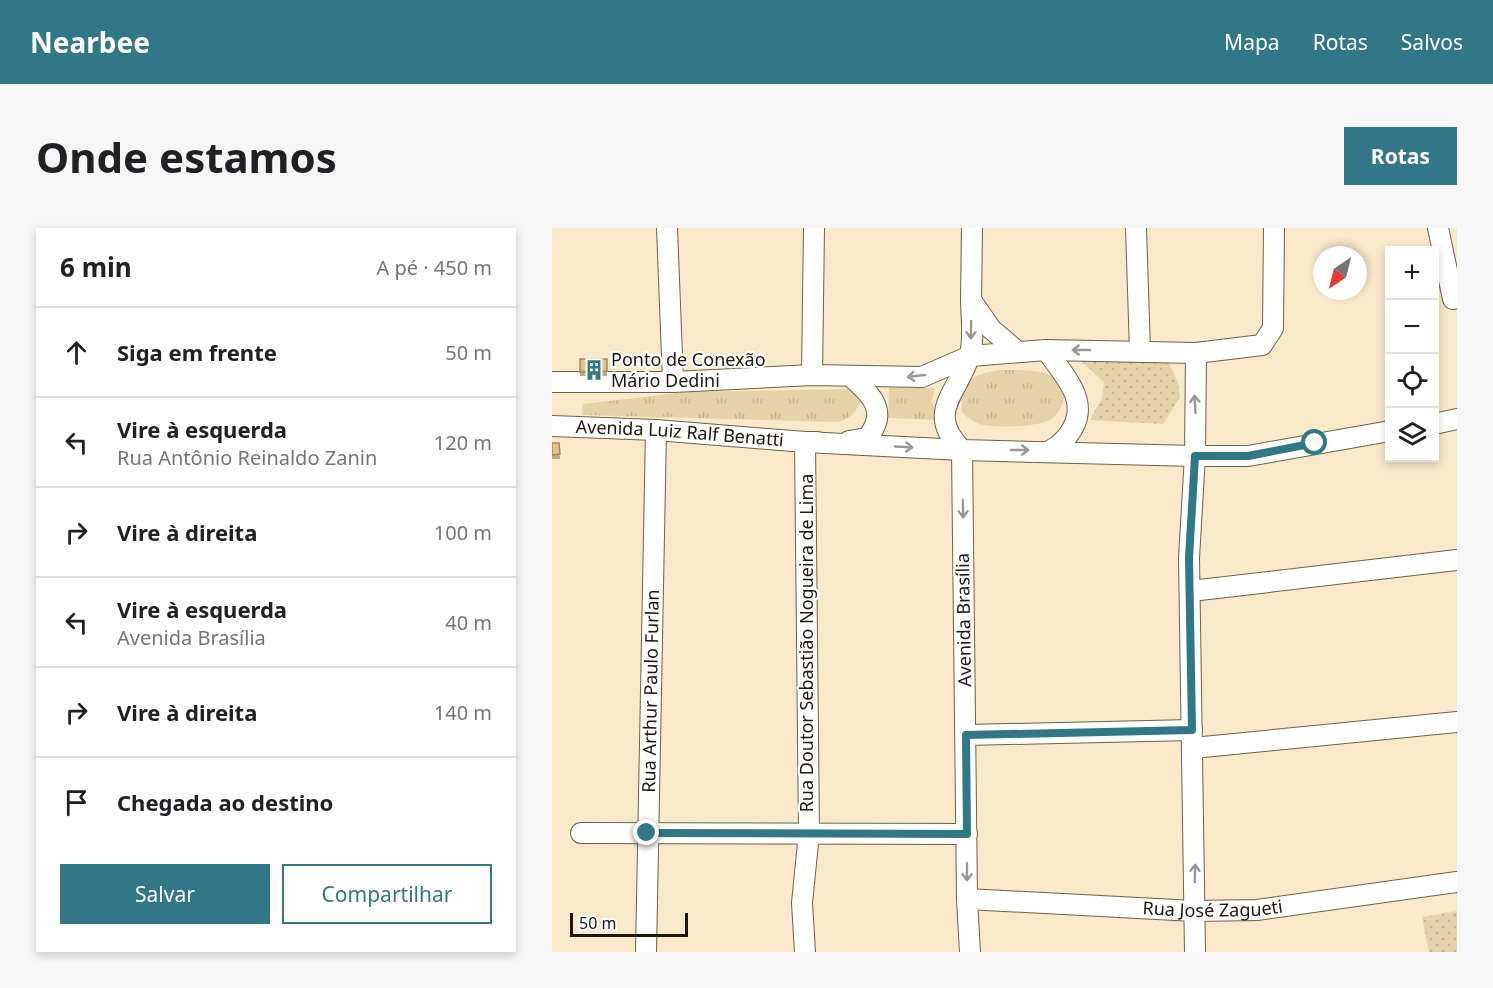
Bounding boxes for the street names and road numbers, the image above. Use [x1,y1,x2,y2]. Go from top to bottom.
street label: Avenida Luiz Ralf Benatti [575,414,785,451]
street label: Rua Doutor Sebastião Nogueira de Lima [794,474,818,812]
street label: Avenida Brasília [950,553,976,687]
street label: Rua Arthur Paulo Furlan [636,589,664,793]
street label: Rua José Zagueti [1142,894,1284,922]

